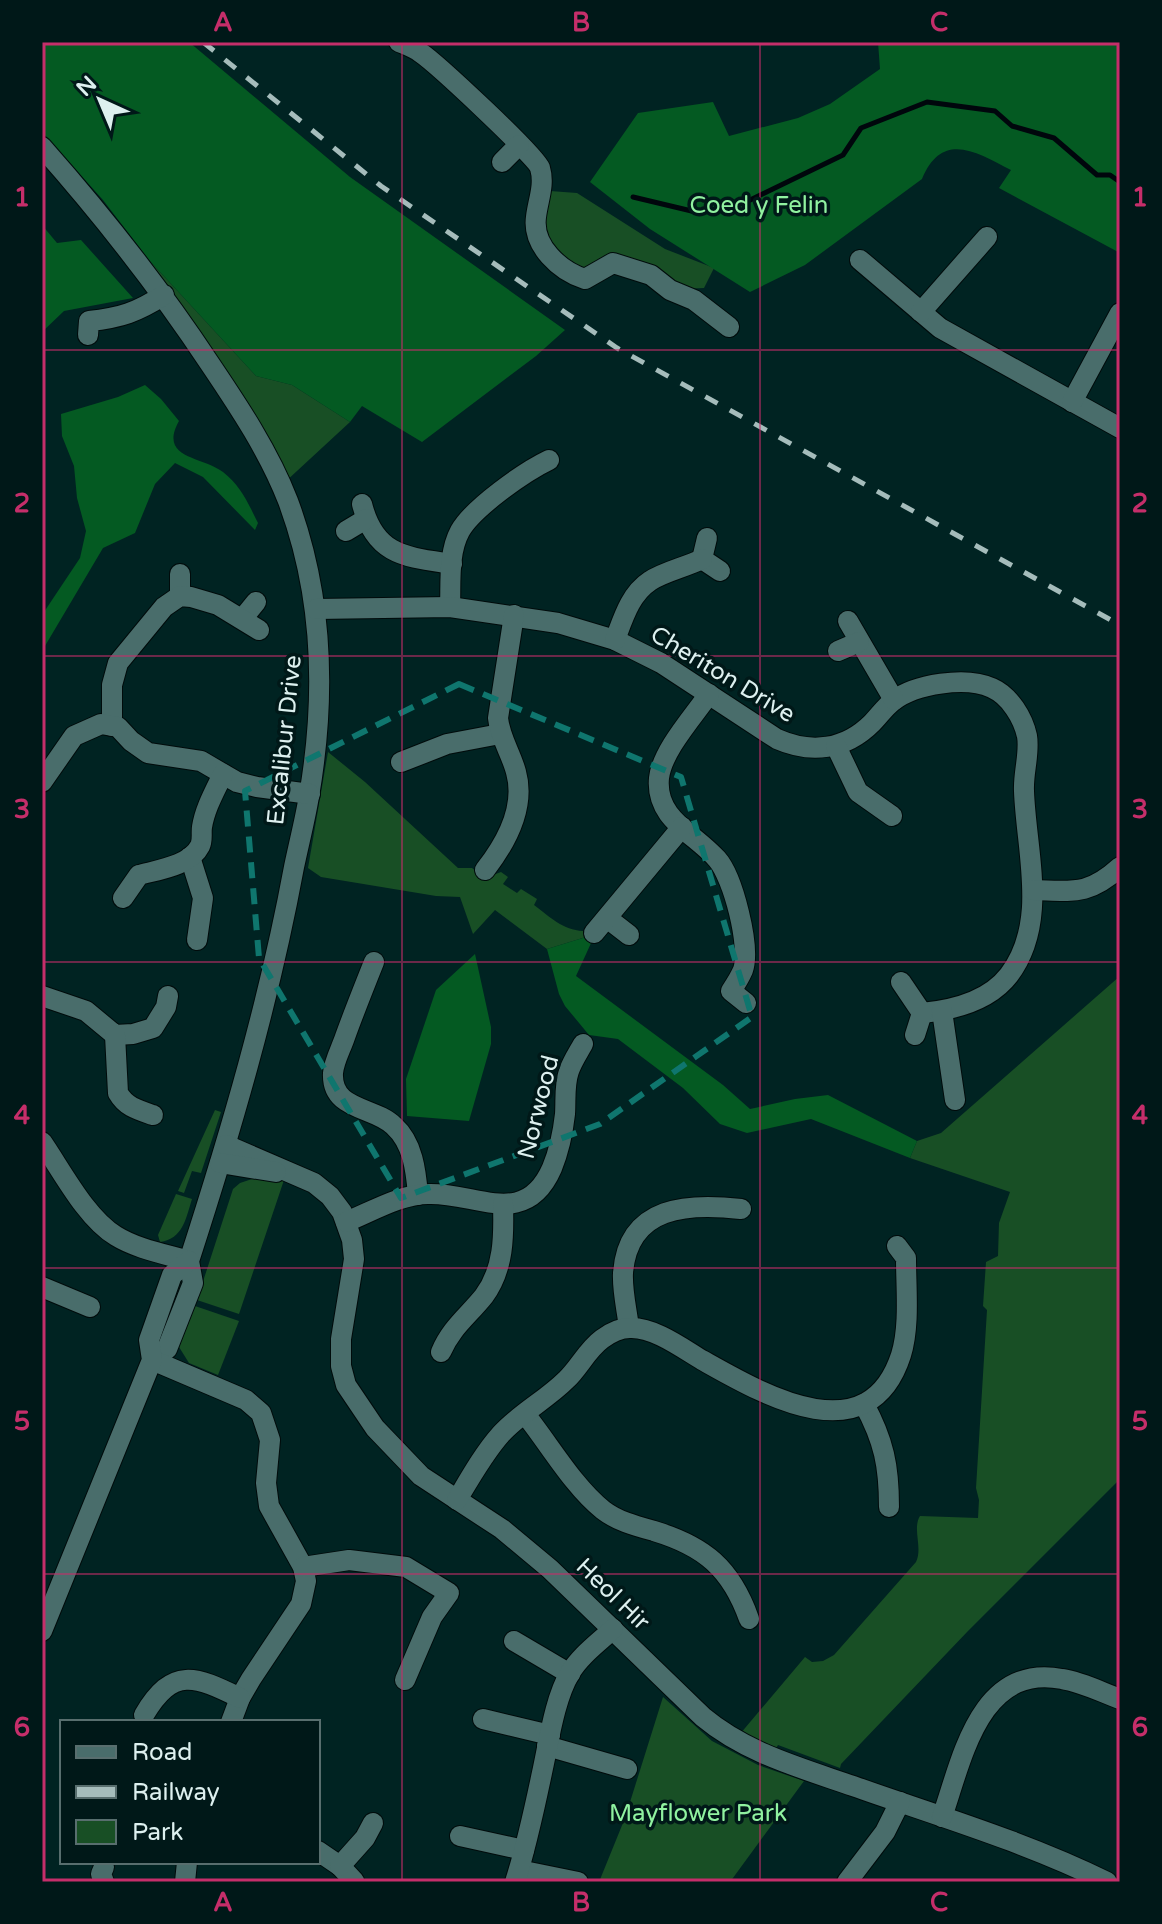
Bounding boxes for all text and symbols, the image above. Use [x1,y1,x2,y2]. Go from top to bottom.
text: A [213,7,233,38]
text: B [572,7,590,38]
text: C [930,7,948,38]
north arrow [60,60,140,140]
text: N [71,71,102,102]
text: 1 [14,182,30,213]
text: 1 [1132,182,1148,213]
park label: Coed y Felin [690,191,828,220]
text: 2 [14,488,30,519]
text: 2 [1132,488,1148,519]
street label: Cheriton Drive [645,620,800,729]
street label: Excalibur Drive [261,654,308,826]
text: 3 [14,794,30,825]
text: 3 [1132,794,1148,825]
street label: Norwood [512,1052,565,1162]
text: 4 [14,1100,30,1131]
text: 4 [1132,1100,1148,1131]
text: 5 [14,1406,30,1437]
text: 5 [1132,1406,1148,1437]
street label: Heol Hir [570,1552,656,1637]
text: 6 [14,1712,30,1743]
text: 6 [1132,1712,1148,1743]
legend [60,1720,320,1864]
text: Road [132,1738,192,1767]
text: Railway [132,1778,220,1807]
park label: Mayflower Park [609,1799,787,1828]
text: Park [132,1818,183,1847]
text: A [213,1887,233,1918]
text: B [572,1887,590,1918]
text: C [930,1887,948,1918]

